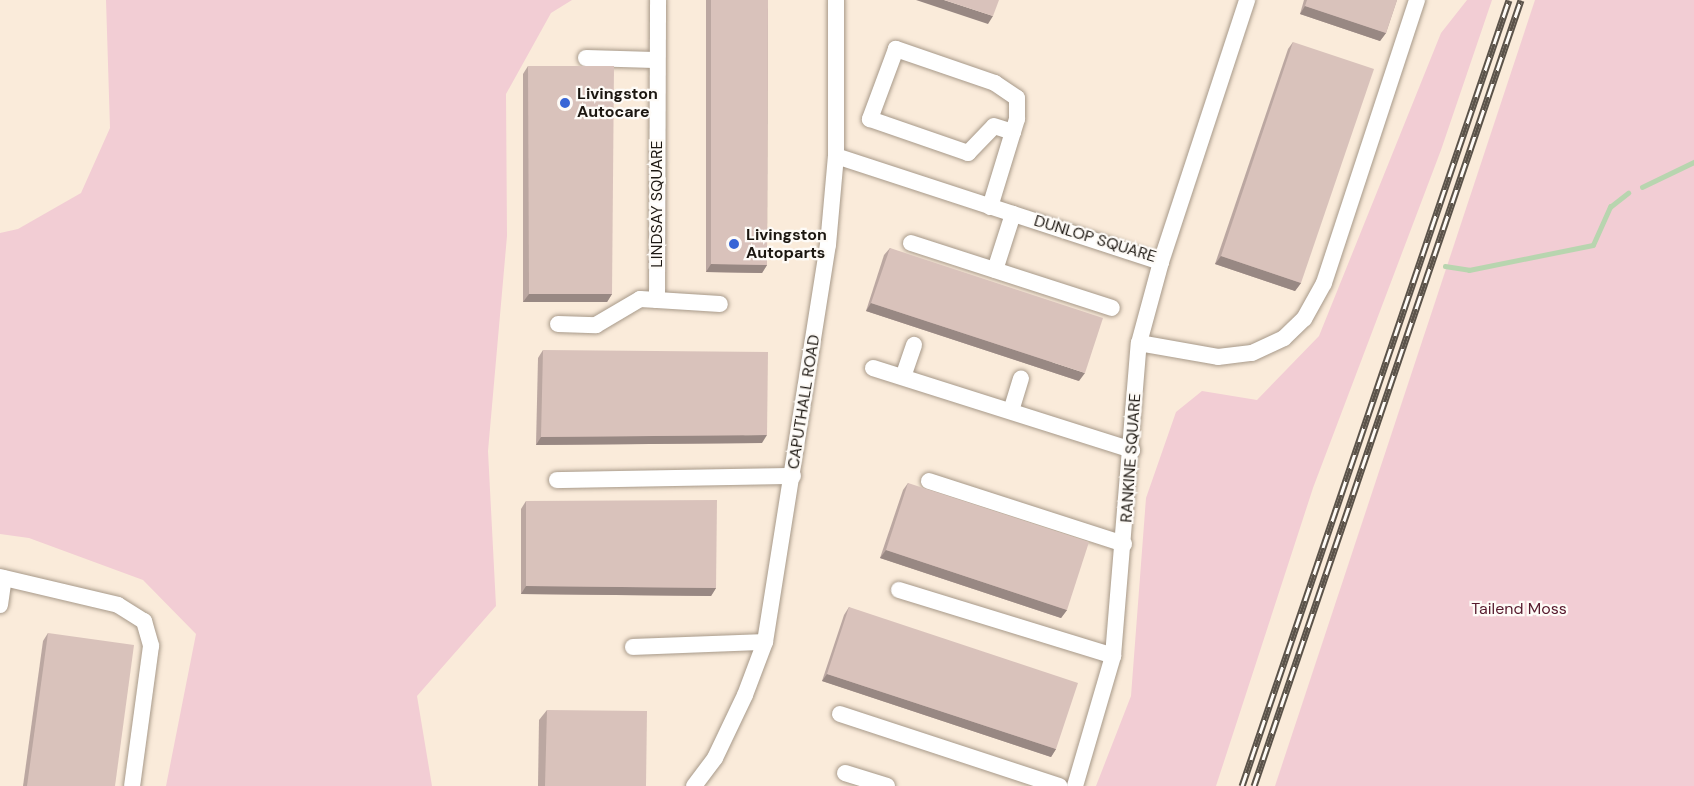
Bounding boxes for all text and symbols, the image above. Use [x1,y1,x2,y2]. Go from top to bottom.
place label: Livingston Autocare [577,84,658,122]
marker: Livingston Autocare [558,96,572,110]
street label: LINDSAY SQUARE [647,140,667,268]
street label: DUNLOP SQUARE [1032,211,1158,267]
place label: Livingston Autoparts [746,225,827,263]
marker: Livingston Autoparts [727,237,741,251]
street label: CAPUTHALL ROAD [784,333,824,471]
street label: RANKINE SQUARE [1117,393,1145,523]
park label: Tailend Moss [1471,599,1567,619]

